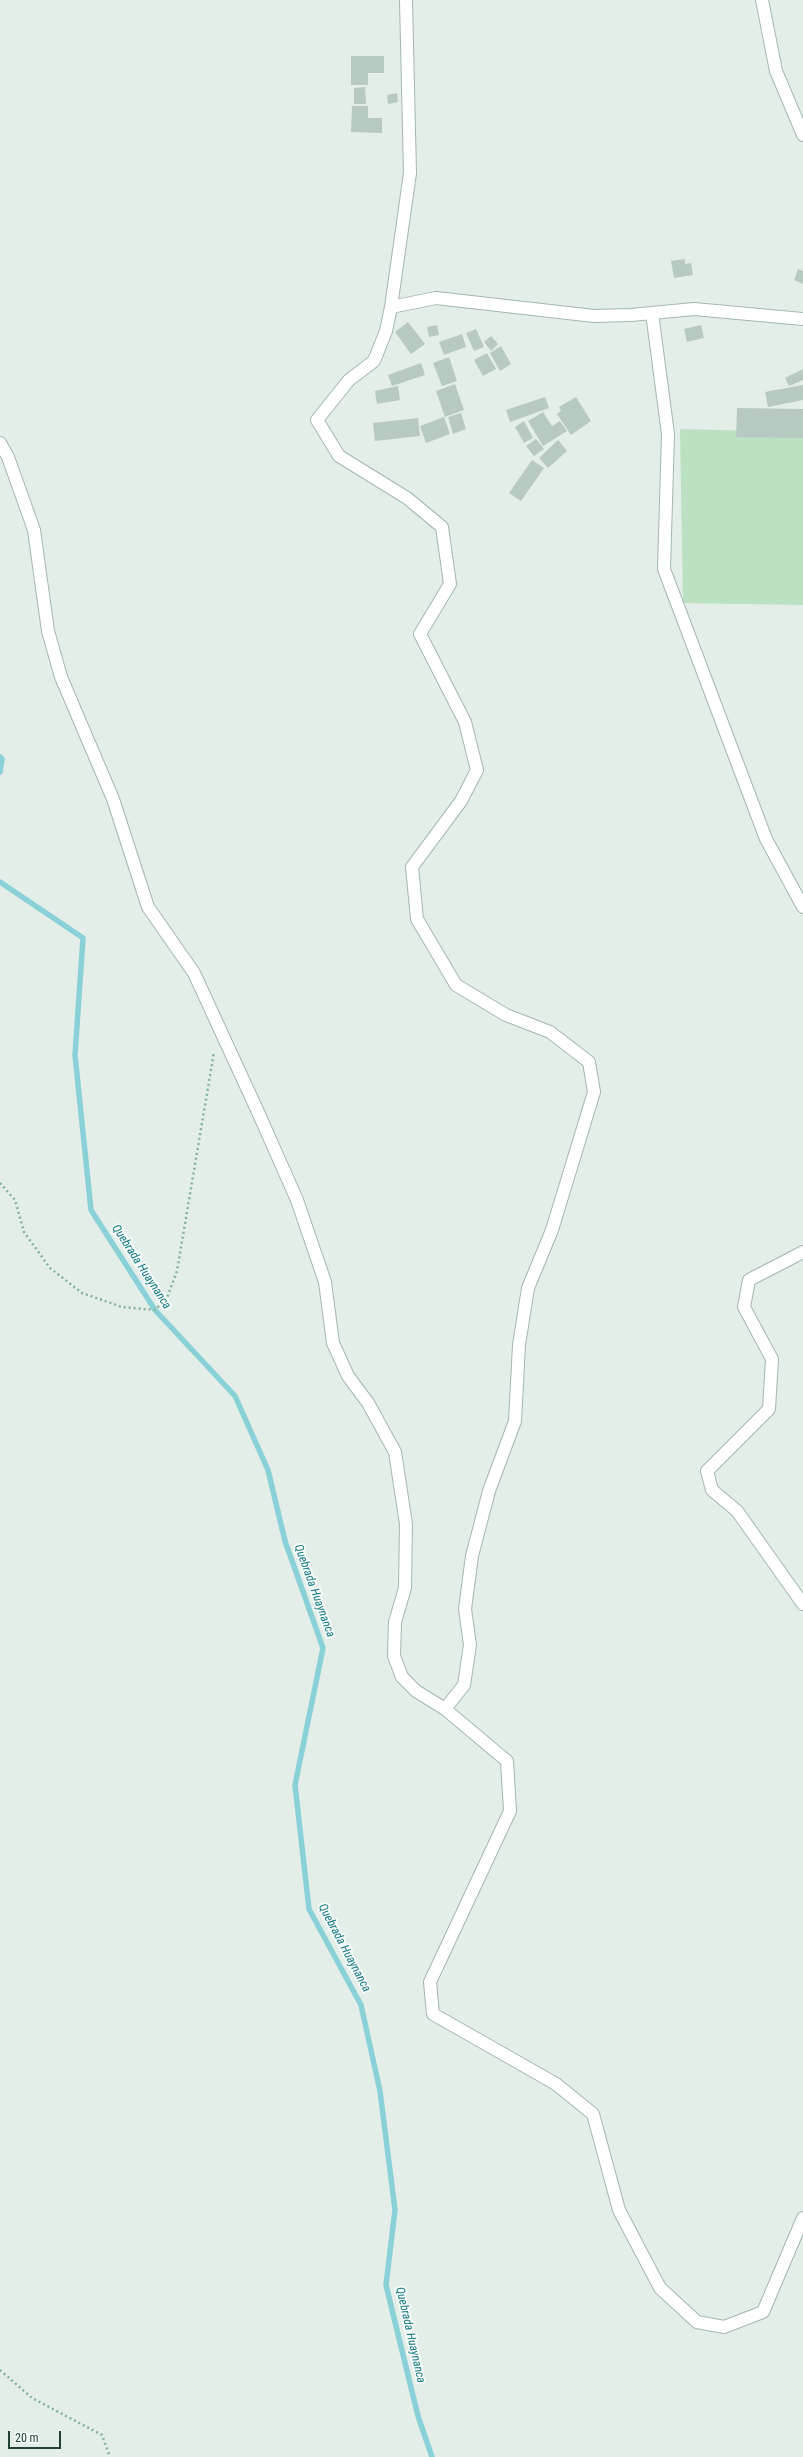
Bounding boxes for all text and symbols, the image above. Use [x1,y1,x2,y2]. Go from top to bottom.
water label: Quebrada Huaynanca [108,1222,174,1312]
water label: Quebrada Huaynanca [291,1543,337,1639]
water label: Quebrada Huaynanca [315,1901,373,1995]
water label: Quebrada Huaynanca [392,2286,428,2384]
scale bar [10,2423,63,2449]
text: 20 m [15,2431,39,2445]

